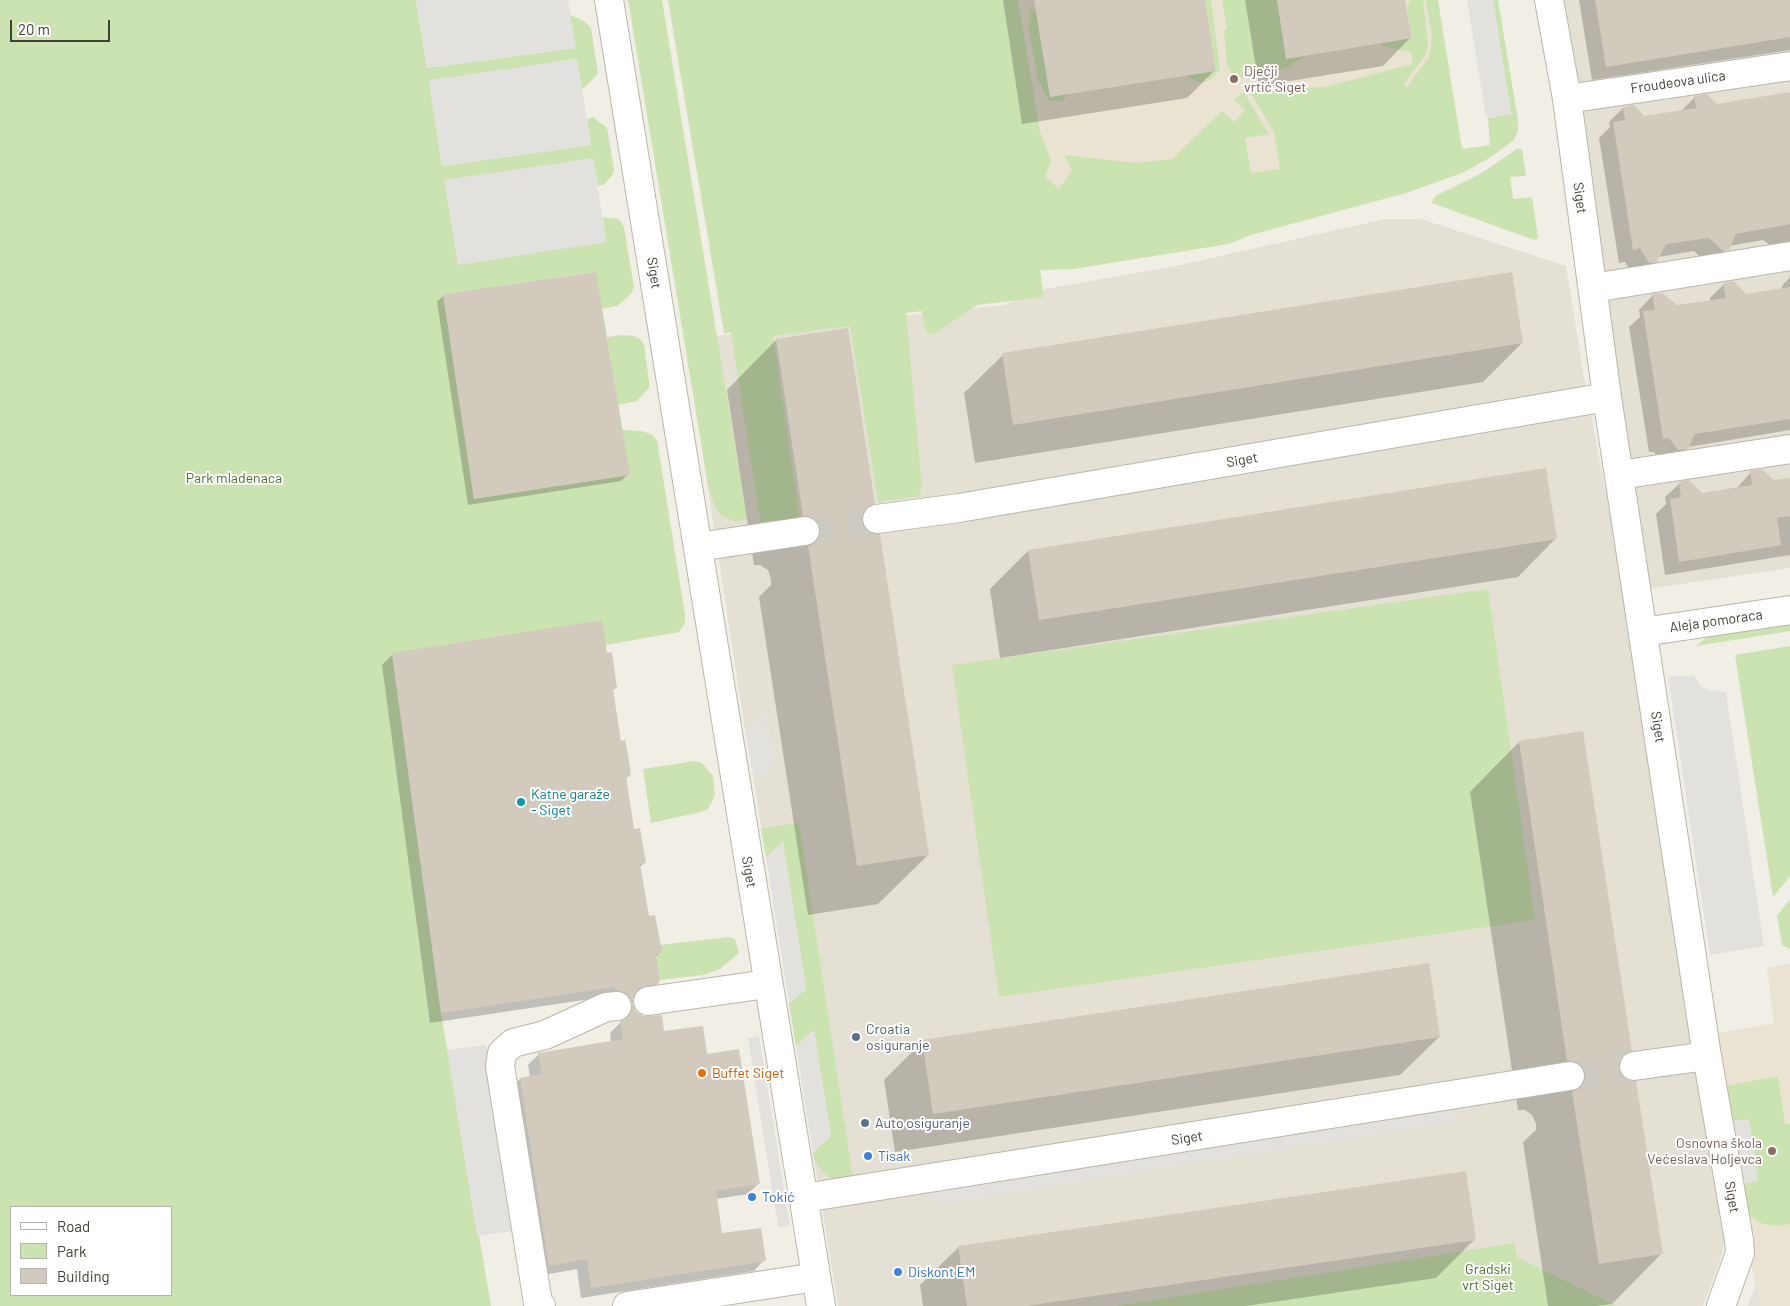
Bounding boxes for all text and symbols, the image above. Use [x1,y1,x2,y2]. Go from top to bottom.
scale bar [12,10,112,42]
text: 20 m [18,20,50,38]
place label: Dječji vrtić Siget [1244,63,1306,95]
street label: Froudeova ulica [1630,67,1726,97]
marker: Dječji vrtić Siget [1228,73,1240,85]
street label: Siget [1569,181,1591,215]
street label: Siget [643,256,665,290]
street label: Siget [1225,449,1259,471]
park label: Park mladenaca [186,470,282,486]
street label: Aleja pomoraca [1668,606,1764,636]
street label: Siget [1647,710,1669,744]
place label: Katne garaže - Siget [531,786,610,819]
marker: Katne garaže - Siget [515,796,527,808]
street label: Siget [738,855,760,889]
place label: Croatia osiguranje [866,1021,930,1054]
marker: Croatia osiguranje [850,1031,862,1043]
place label: Buffet Siget [712,1065,784,1081]
marker: Buffet Siget [696,1067,708,1079]
place label: Auto osiguranje [875,1115,970,1131]
marker: Auto osiguranje [859,1117,871,1129]
street label: Siget [1170,1127,1204,1149]
place label: Osnovna škola Većeslava Holjevca [1647,1135,1762,1168]
marker: Osnovna škola Većeslava Holjevca [1766,1145,1778,1157]
place label: Tisak [878,1148,910,1164]
marker: Tisak [862,1150,874,1162]
street label: Siget [1721,1180,1743,1214]
place label: Tokić [762,1189,794,1205]
marker: Tokić [746,1191,758,1203]
legend [10,1206,172,1296]
text: Road [57,1217,90,1235]
text: Park [57,1242,86,1260]
park label: Gradski vrt Siget [1462,1261,1514,1294]
place label: Diskont EM [908,1264,975,1280]
marker: Diskont EM [892,1266,904,1278]
text: Building [57,1267,110,1285]

